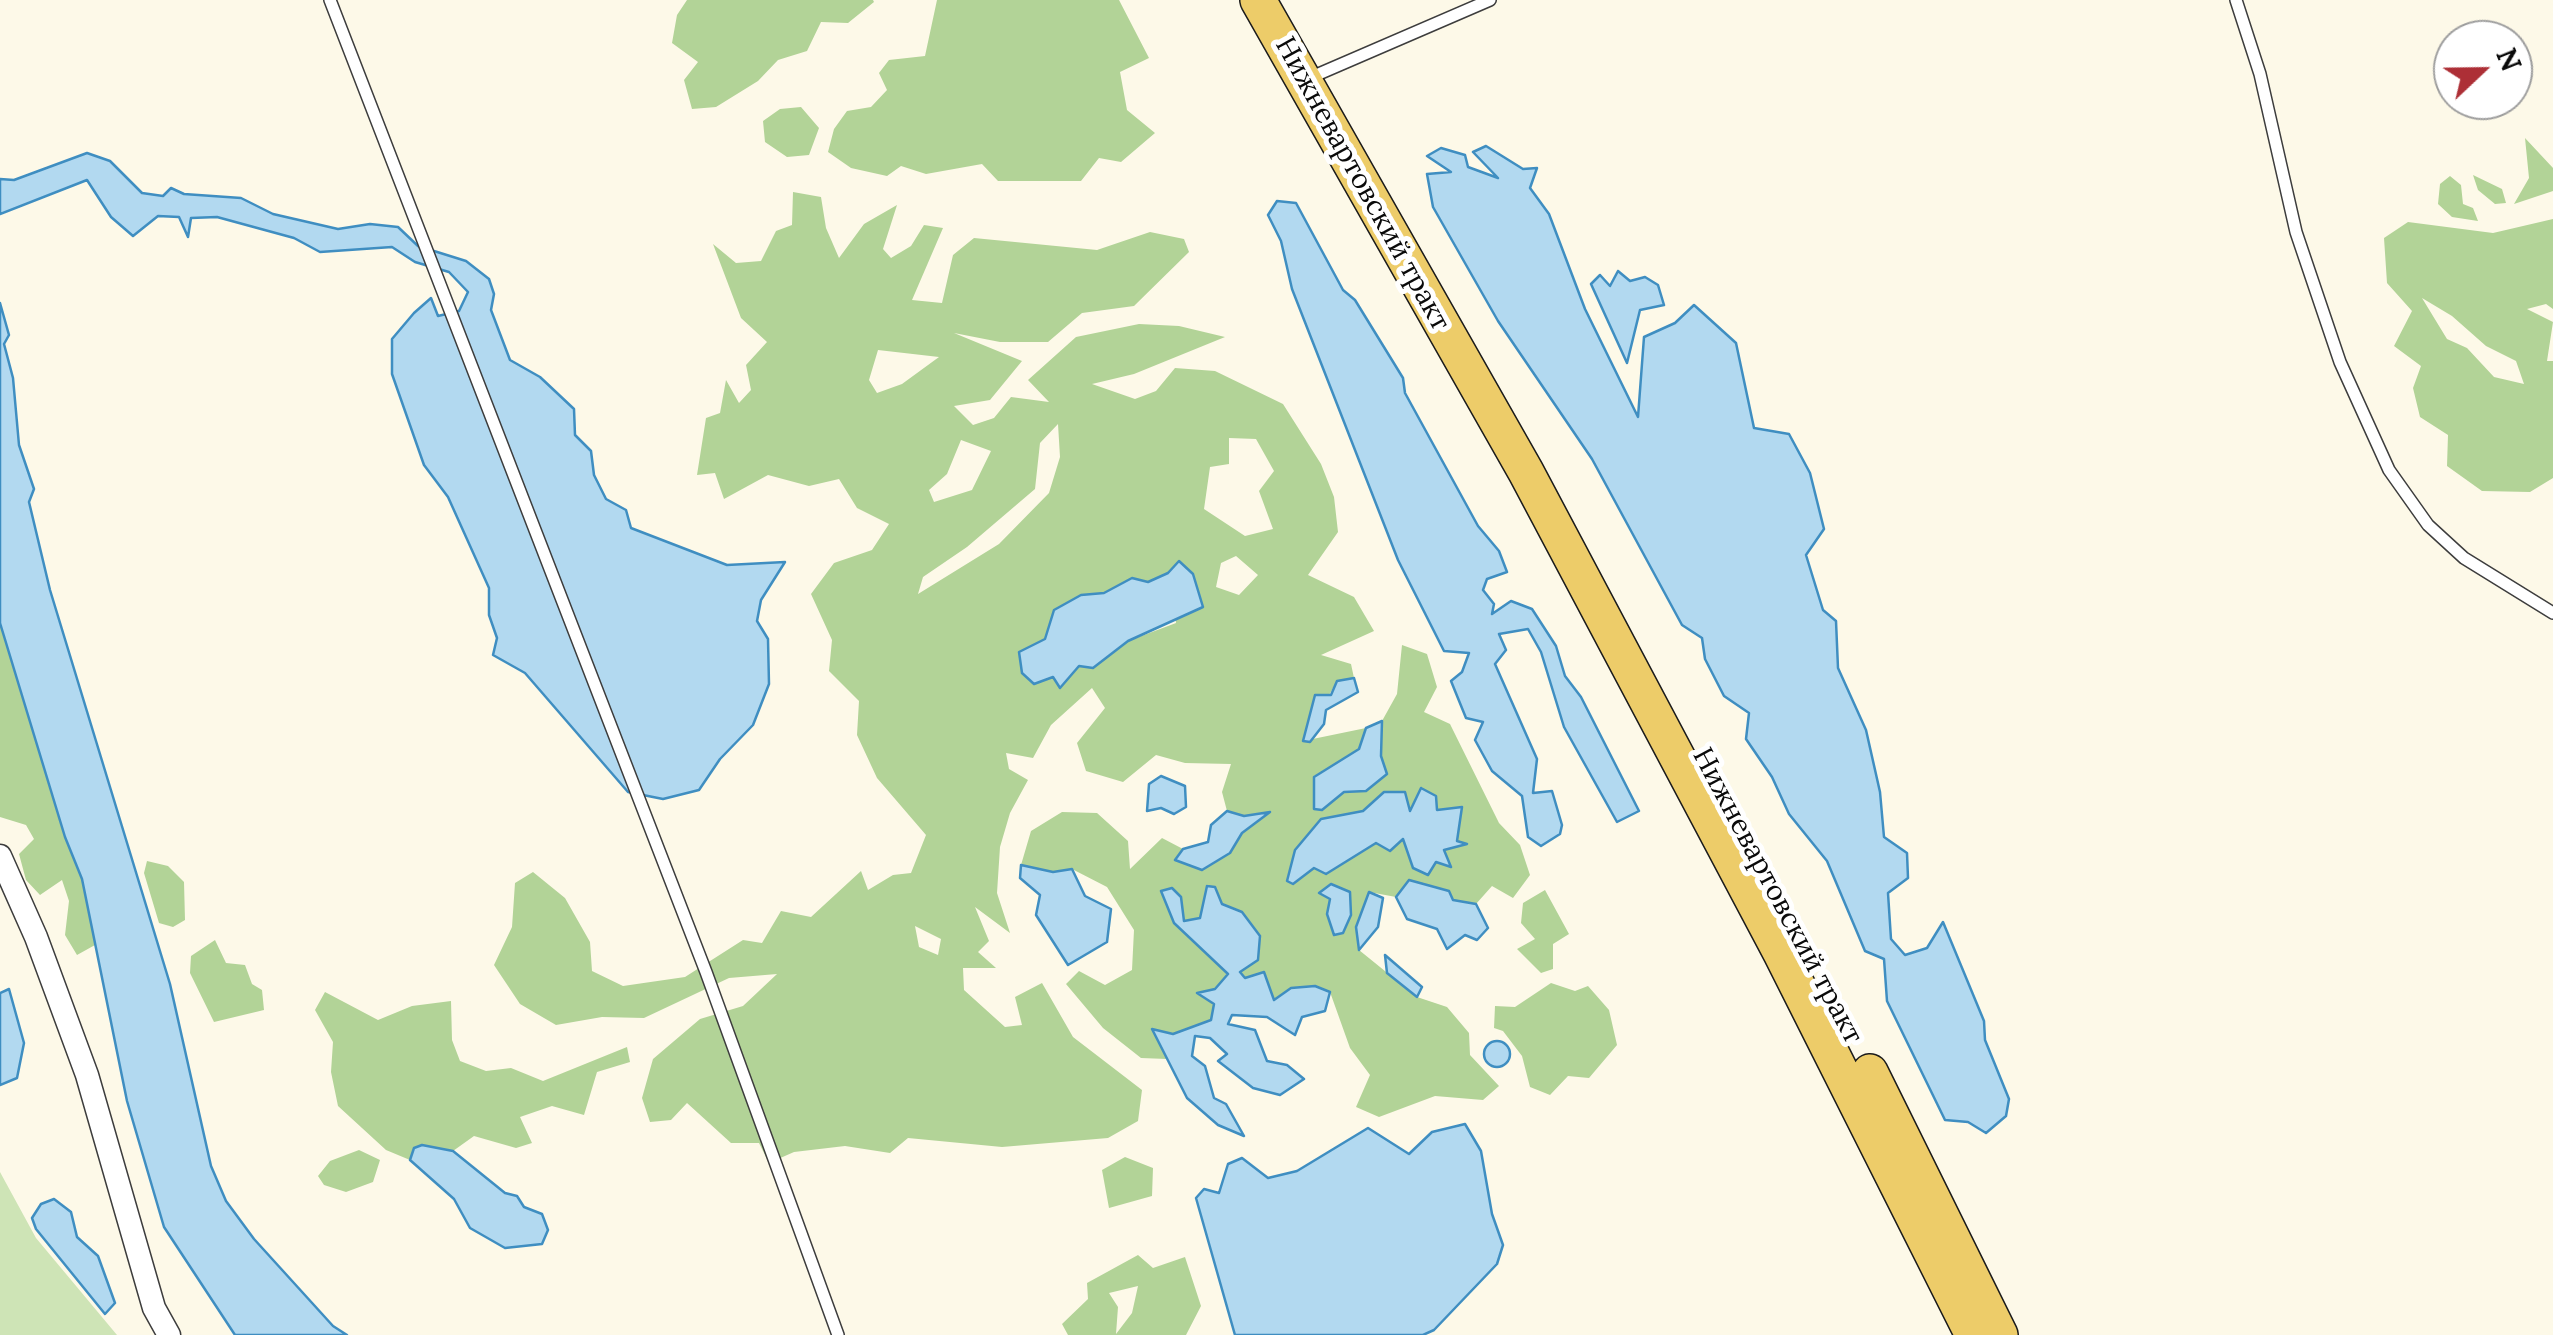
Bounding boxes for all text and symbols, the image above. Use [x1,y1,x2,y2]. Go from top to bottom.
north arrow [2433,20,2533,120]
street label: Нижневартовский тракт [1267,31,1457,337]
text: N [2488,43,2530,76]
street label: Нижневартовский тракт [1685,742,1869,1050]

